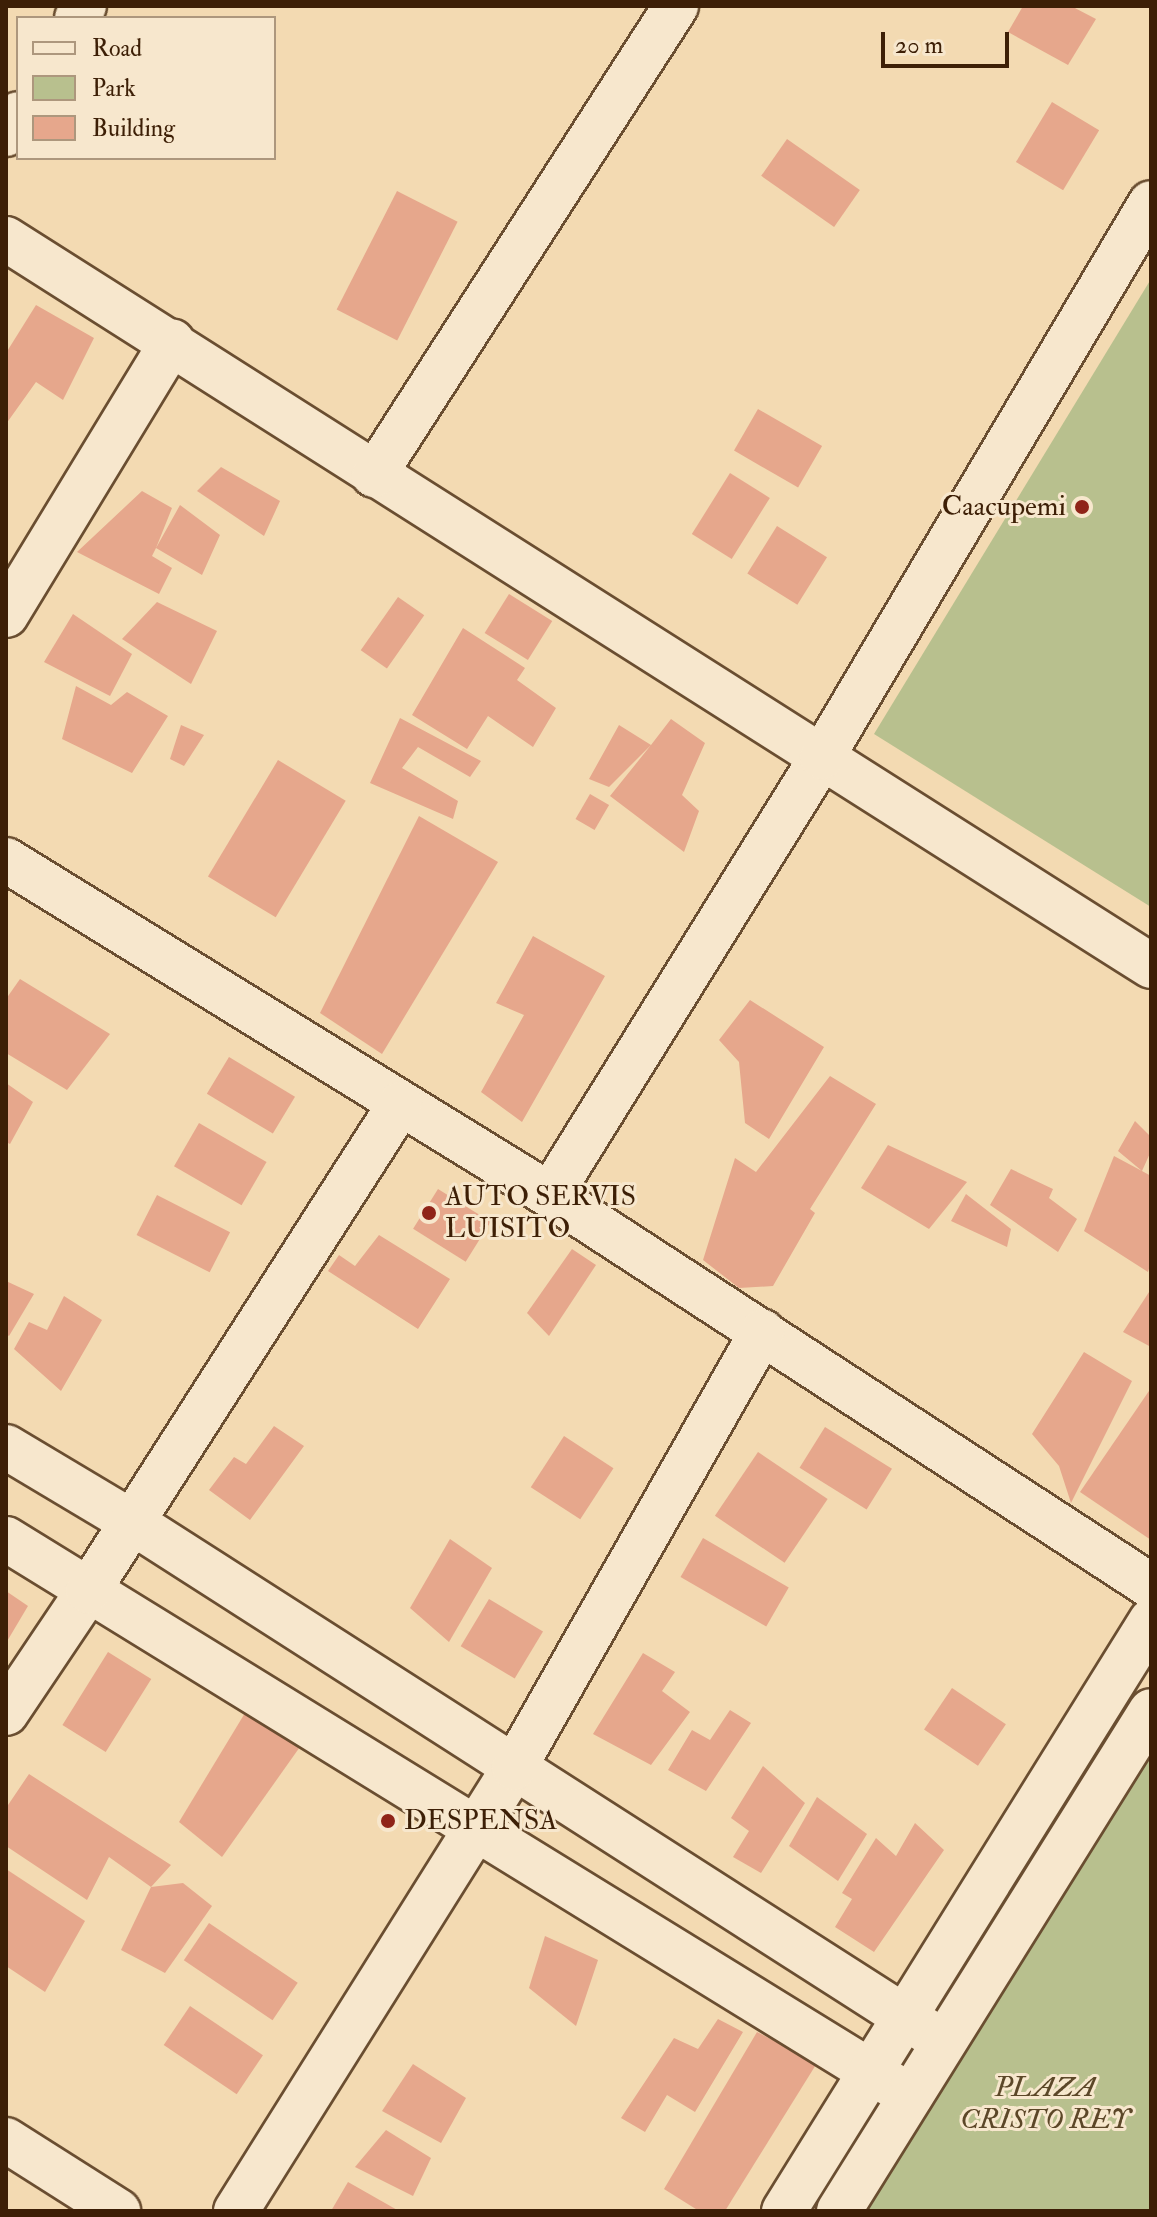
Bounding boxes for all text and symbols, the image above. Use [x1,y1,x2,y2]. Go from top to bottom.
legend [16,16,276,160]
scale bar [885,16,1013,66]
text: 20 m [895,30,943,61]
text: Road [92,33,142,64]
text: Park [92,73,136,104]
text: Building [92,113,175,144]
place label: Caacupemi [942,490,1066,524]
marker: Caacupemi [1073,498,1091,516]
place label: AUTO SERVIS LUISITO [445,1180,636,1246]
marker: AUTO SERVIS LUISITO [420,1204,438,1222]
place label: DESPENSA [404,1804,557,1838]
marker: DESPENSA [379,1812,397,1830]
park label: PLAZA CRISTO REY [960,2071,1130,2137]

